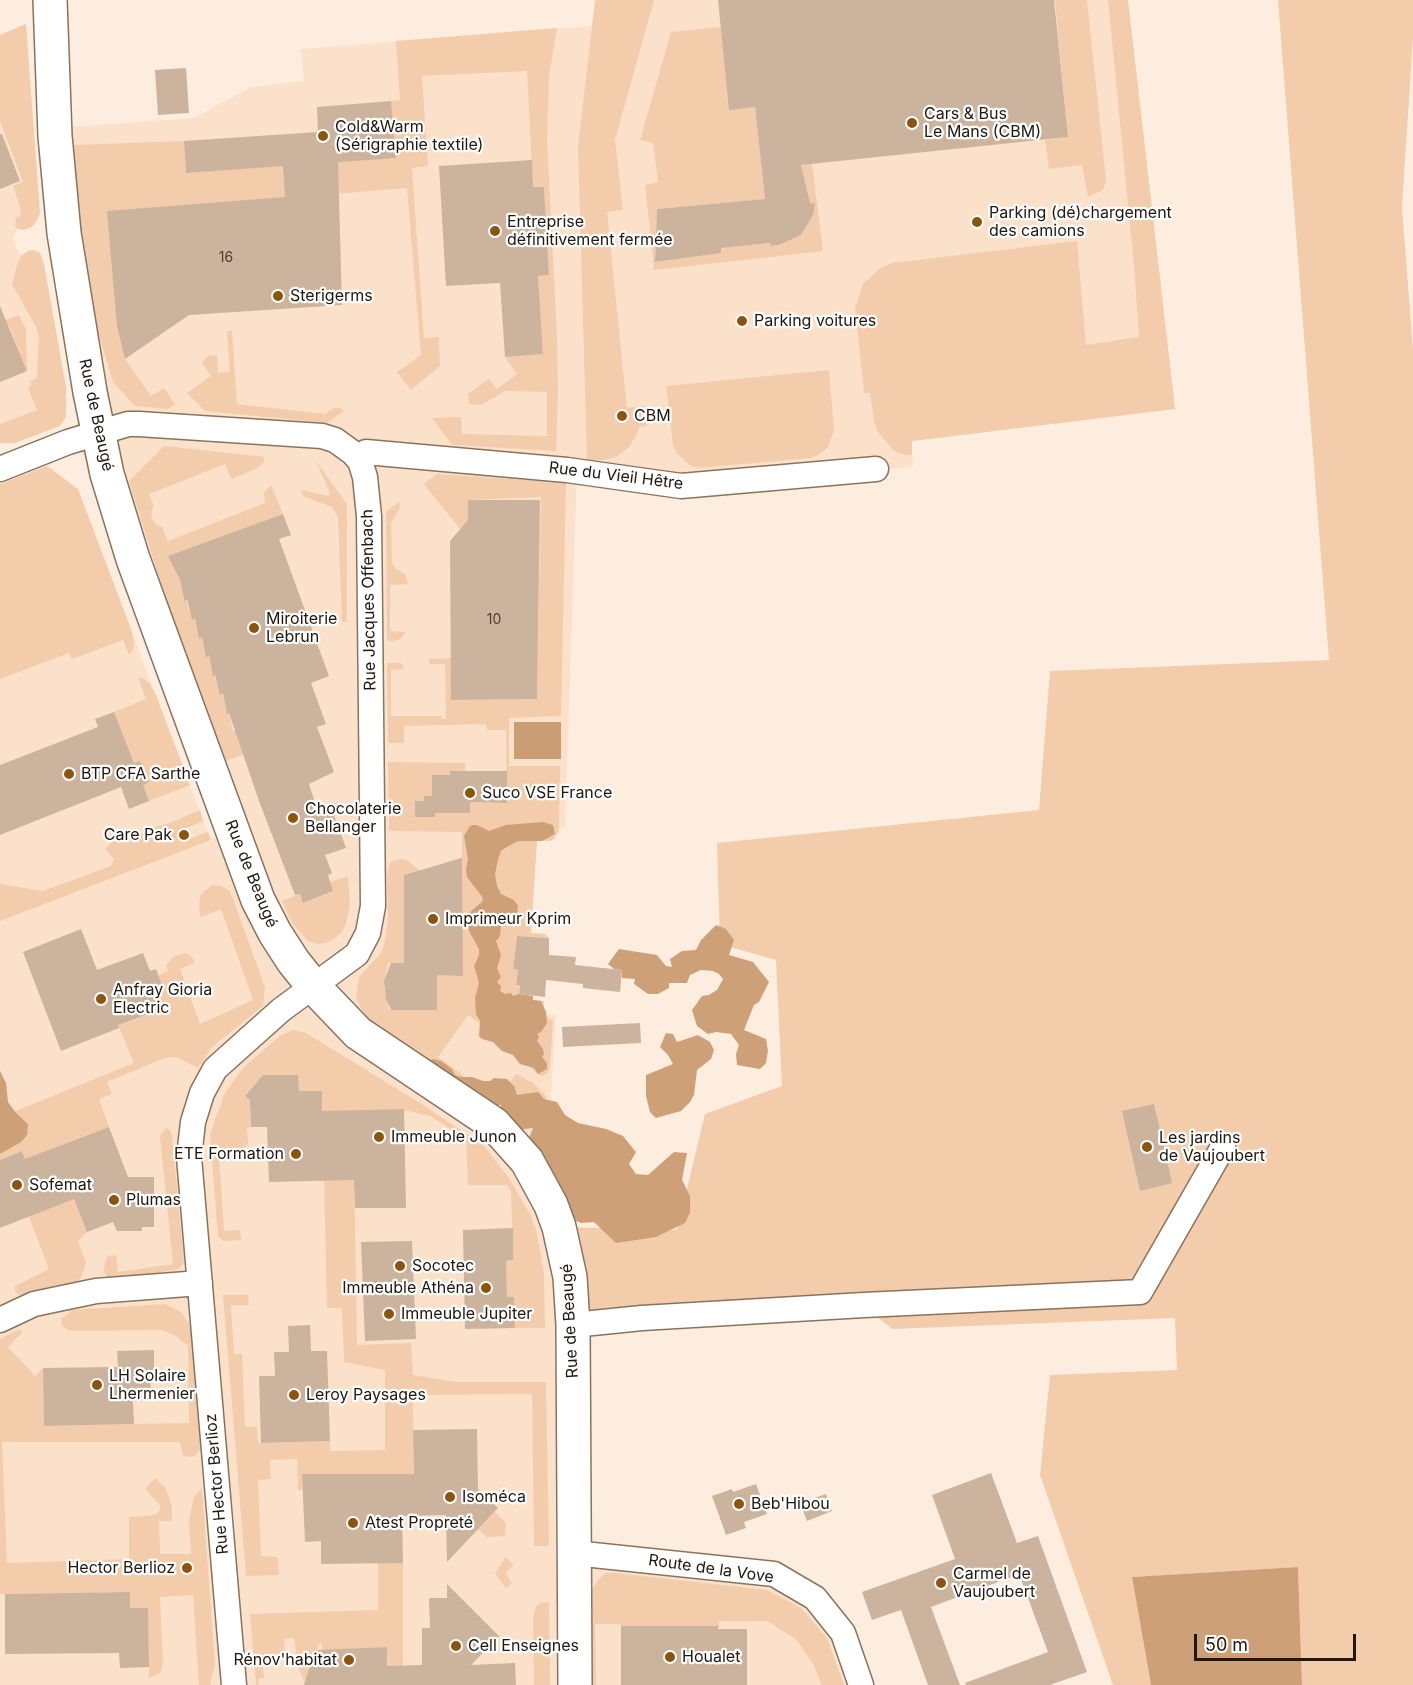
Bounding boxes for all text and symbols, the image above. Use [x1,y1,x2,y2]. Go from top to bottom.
place label: Cars & Bus Le Mans (CBM) [924,104,1041,142]
marker: Cars & Bus Le Mans (CBM) [905,116,919,130]
place label: Cold&Warm (Sérigraphie textile) [335,117,483,155]
marker: Cold&Warm (Sérigraphie textile) [316,129,330,143]
place label: Parking (dé)chargement des camions [989,203,1172,241]
place label: Entreprise définitivement fermée [507,212,673,250]
marker: Parking (dé)chargement des camions [970,215,984,229]
marker: Entreprise définitivement fermée [488,224,502,238]
house number: 16 [219,250,233,266]
place label: Sterigerms [290,286,373,306]
marker: Sterigerms [271,289,285,303]
place label: Parking voitures [754,311,876,331]
marker: Parking voitures [735,314,749,328]
street label: Rue de Beaugé [75,357,117,473]
place label: CBM [634,406,671,426]
marker: CBM [615,409,629,423]
street label: Rue du Vieil Hêtre [548,458,684,494]
street label: Rue Jacques Offenbach [358,509,380,691]
place label: Miroiterie Lebrun [266,609,337,647]
house number: 10 [487,612,501,628]
marker: Miroiterie Lebrun [247,621,261,635]
place label: BTP CFA Sarthe [81,764,200,784]
marker: BTP CFA Sarthe [62,767,76,781]
place label: Suco VSE France [482,783,612,803]
marker: Suco VSE France [463,786,477,800]
place label: Chocolaterie Bellanger [305,799,401,837]
marker: Chocolaterie Bellanger [286,811,300,825]
street label: Rue de Beaugé [221,817,281,931]
place label: Care Pak [104,825,172,845]
marker: Care Pak [177,828,191,842]
place label: Imprimeur Kprim [445,909,571,929]
marker: Imprimeur Kprim [426,912,440,926]
place label: Anfray Gioria Electric [113,980,212,1018]
marker: Anfray Gioria Electric [94,992,108,1006]
place label: Immeuble Junon [391,1127,517,1147]
place label: Les jardins de Vaujoubert [1159,1128,1265,1166]
marker: Immeuble Junon [372,1130,386,1144]
marker: Les jardins de Vaujoubert [1140,1140,1154,1154]
place label: ETE Formation [174,1144,284,1164]
marker: ETE Formation [289,1147,303,1161]
place label: Sofemat [29,1175,92,1195]
marker: Sofemat [10,1178,24,1192]
place label: Plumas [126,1190,181,1210]
marker: Plumas [107,1193,121,1207]
place label: Socotec [412,1256,474,1276]
marker: Socotec [393,1259,407,1273]
street label: Rue de Beaugé [557,1263,583,1379]
place label: Immeuble Athéna [342,1278,474,1298]
marker: Immeuble Athéna [479,1281,493,1295]
place label: Immeuble Jupiter [401,1304,532,1324]
marker: Immeuble Jupiter [382,1307,396,1321]
place label: LH Solaire Lhermenier [109,1366,195,1404]
marker: LH Solaire Lhermenier [90,1378,104,1392]
place label: Leroy Paysages [306,1385,426,1405]
marker: Leroy Paysages [287,1388,301,1402]
street label: Rue Hector Berlioz [201,1413,233,1555]
place label: Isoméca [462,1487,526,1507]
marker: Isoméca [443,1490,457,1504]
place label: Beb'Hibou [751,1494,830,1514]
marker: Beb'Hibou [732,1497,746,1511]
place label: Atest Propreté [365,1513,473,1533]
marker: Atest Propreté [346,1516,360,1530]
street label: Route de la Vove [647,1551,775,1587]
place label: Hector Berlioz [67,1558,175,1578]
marker: Hector Berlioz [180,1561,194,1575]
place label: Carmel de Vaujoubert [953,1564,1035,1602]
marker: Carmel de Vaujoubert [934,1576,948,1590]
scale bar [1197,1622,1359,1660]
text: 50 m [1205,1634,1248,1655]
place label: Cell Enseignes [468,1636,579,1656]
marker: Cell Enseignes [449,1639,463,1653]
place label: Houalet [682,1647,740,1667]
place label: Rénov'habitat [233,1650,337,1670]
marker: Houalet [663,1650,677,1664]
marker: Rénov'habitat [342,1653,356,1667]

